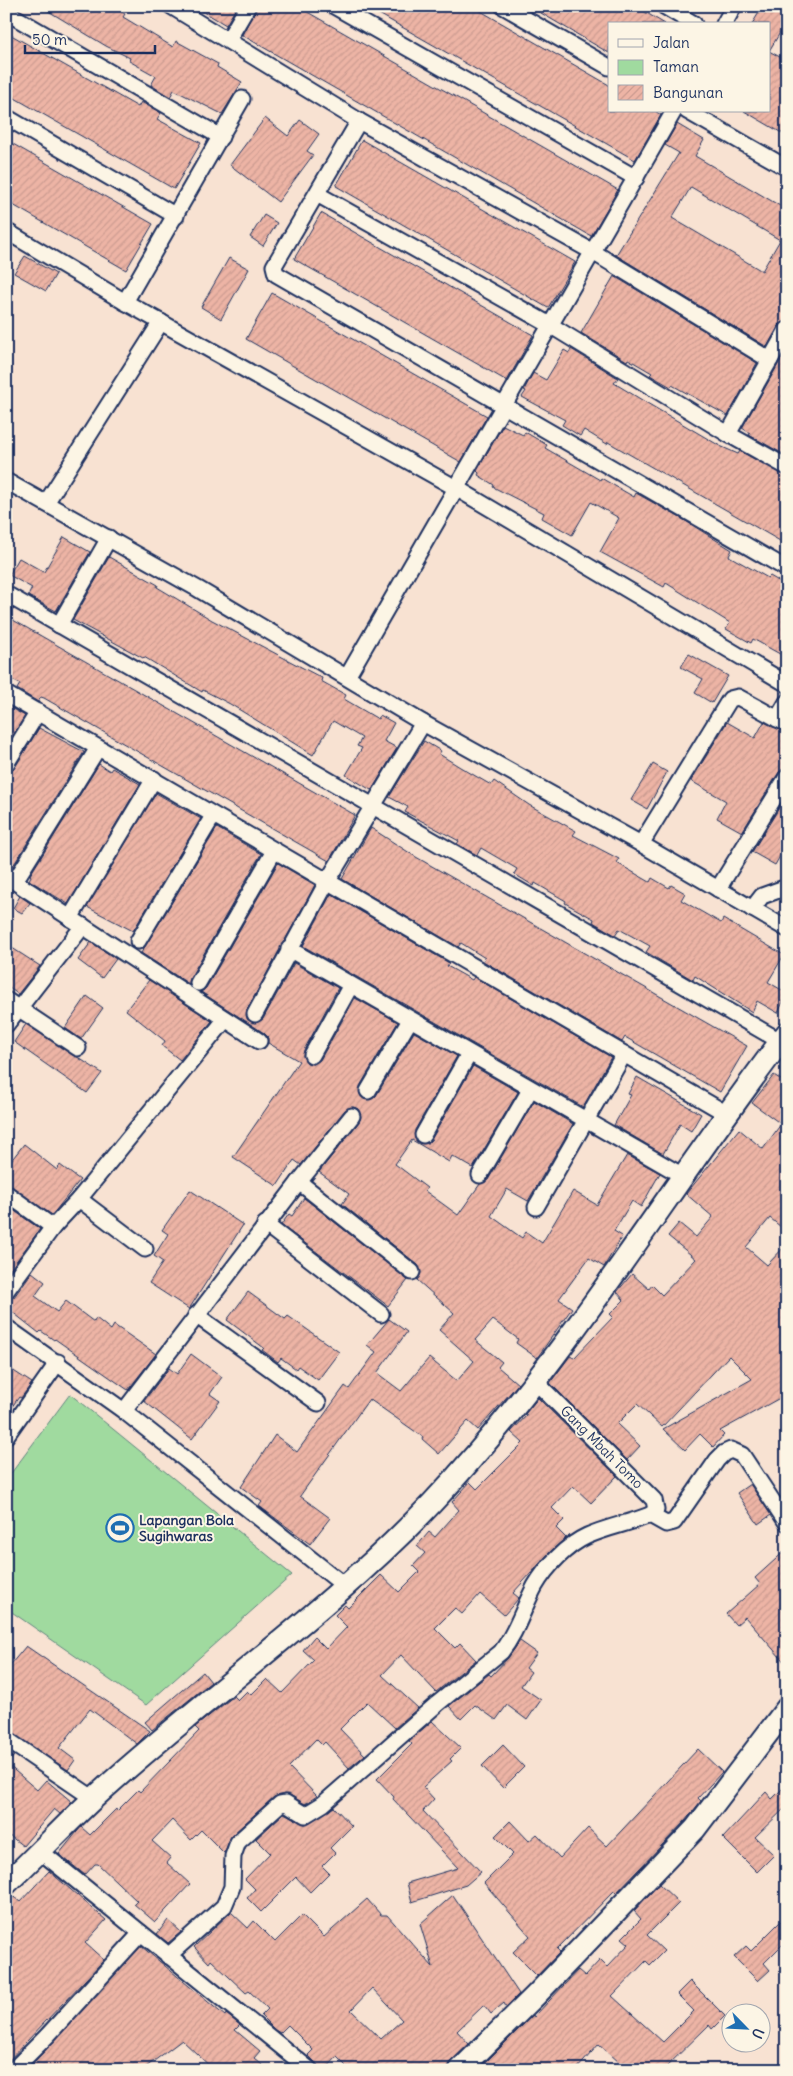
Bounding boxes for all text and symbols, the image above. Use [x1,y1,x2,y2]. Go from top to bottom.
scale bar [25,22,155,54]
legend [608,22,770,112]
text: 50 m [32,30,67,49]
text: Jalan [653,33,690,52]
text: Taman [653,57,699,76]
text: Bangunan [653,83,723,102]
street label: Gang Mbah Tomo [557,1402,647,1492]
place label: Lapangan Bola Sugihwaras [139,1511,234,1545]
sports icon: Lapangan Bola Sugihwaras [105,1513,135,1543]
north arrow [720,2004,770,2054]
text: U [748,2025,768,2041]

